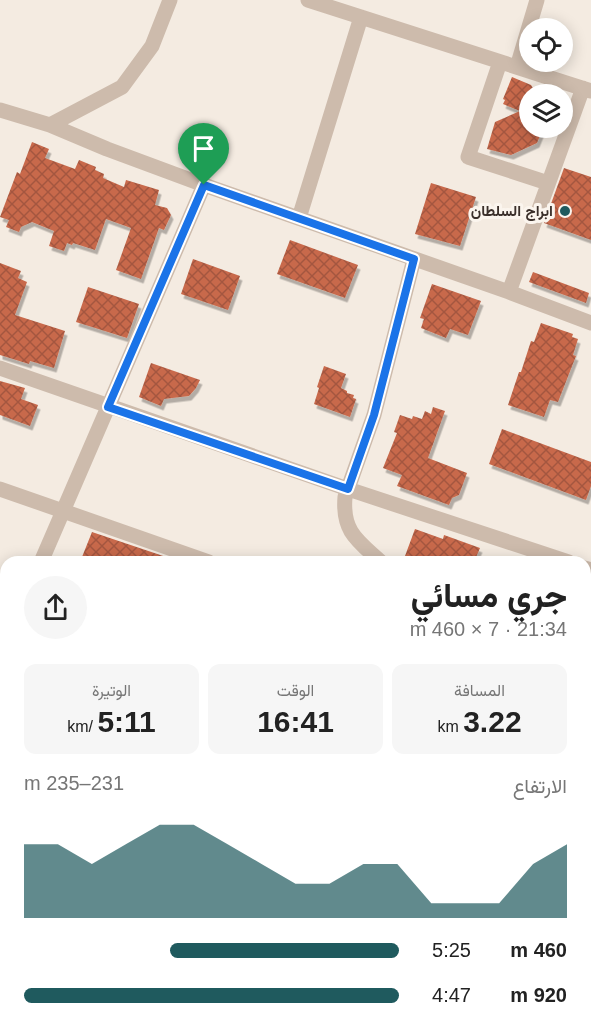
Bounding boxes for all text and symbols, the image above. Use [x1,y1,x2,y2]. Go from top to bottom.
map controls [519,18,573,138]
button: locate [519,18,573,72]
button: layers [519,84,573,138]
pin [178,123,229,185]
icon: arrive [187,132,220,165]
place label: ابراج السلطان [471,202,553,221]
marker: ابراج السلطان [558,204,572,218]
button: share [24,576,87,639]
text: جري مسائي [411,577,567,614]
text: 21:34 · 7 × 460 m [410,618,567,640]
text: الوتيرة [92,682,131,699]
text: الوقت [277,682,314,699]
text: المسافة [454,682,505,699]
text: 5:11 [97,705,156,738]
text: 16:41 [257,705,334,738]
text: 3.22 [463,705,522,738]
text: /km [67,718,97,735]
text: km [437,718,463,735]
text: 231–235 m [24,772,124,794]
text: الارتفاع [513,775,567,797]
text: 5:25 [432,939,471,961]
text: 460 m [510,939,567,961]
text: 4:47 [432,984,471,1006]
text: 920 m [510,984,567,1006]

